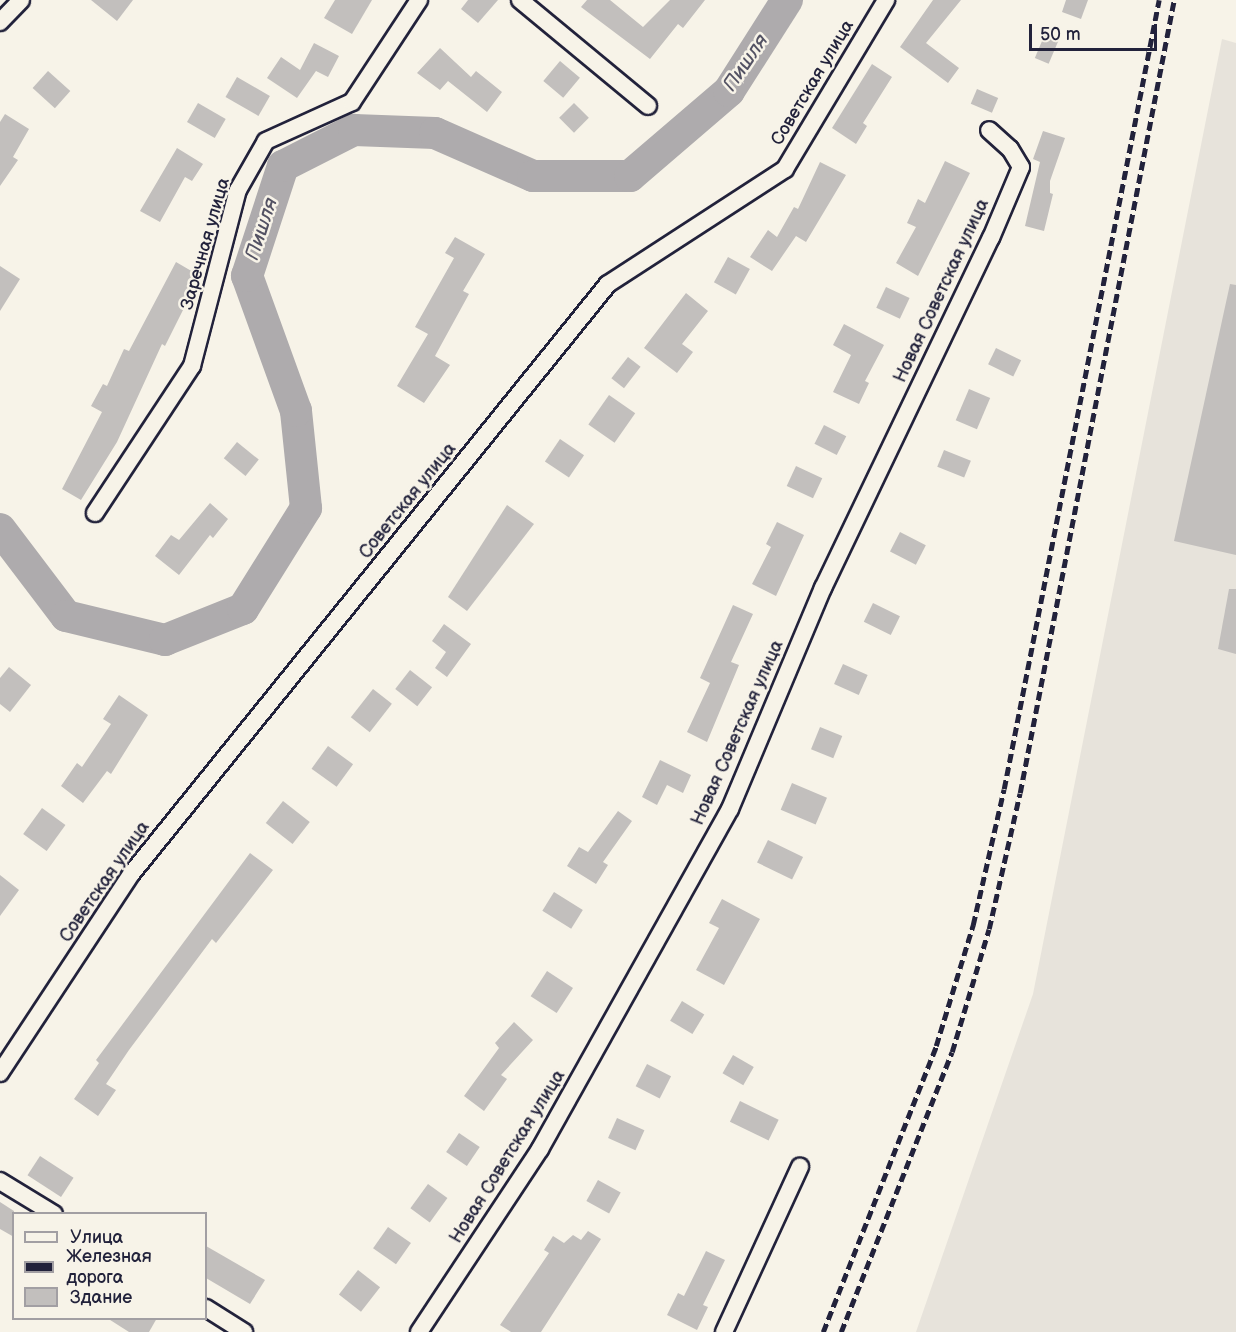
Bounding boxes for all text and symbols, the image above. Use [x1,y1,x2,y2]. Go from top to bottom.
scale bar [1032,12,1160,50]
street label: Советская улица [767,16,859,150]
text: 50 m [1040,24,1081,45]
water label: Пишля [718,30,774,96]
street label: Заречная улица [177,176,235,312]
water label: Пишля [241,195,283,263]
street label: Новая Советская улица [890,196,994,386]
street label: Советская улица [355,439,461,563]
street label: Новая Советская улица [687,637,789,829]
street label: Советская улица [55,817,155,947]
street label: Новая Советская улица [446,1066,570,1248]
legend [12,1212,207,1320]
text: Улица [70,1227,123,1248]
text: Железная дорога [66,1246,152,1288]
text: Здание [70,1287,132,1308]

